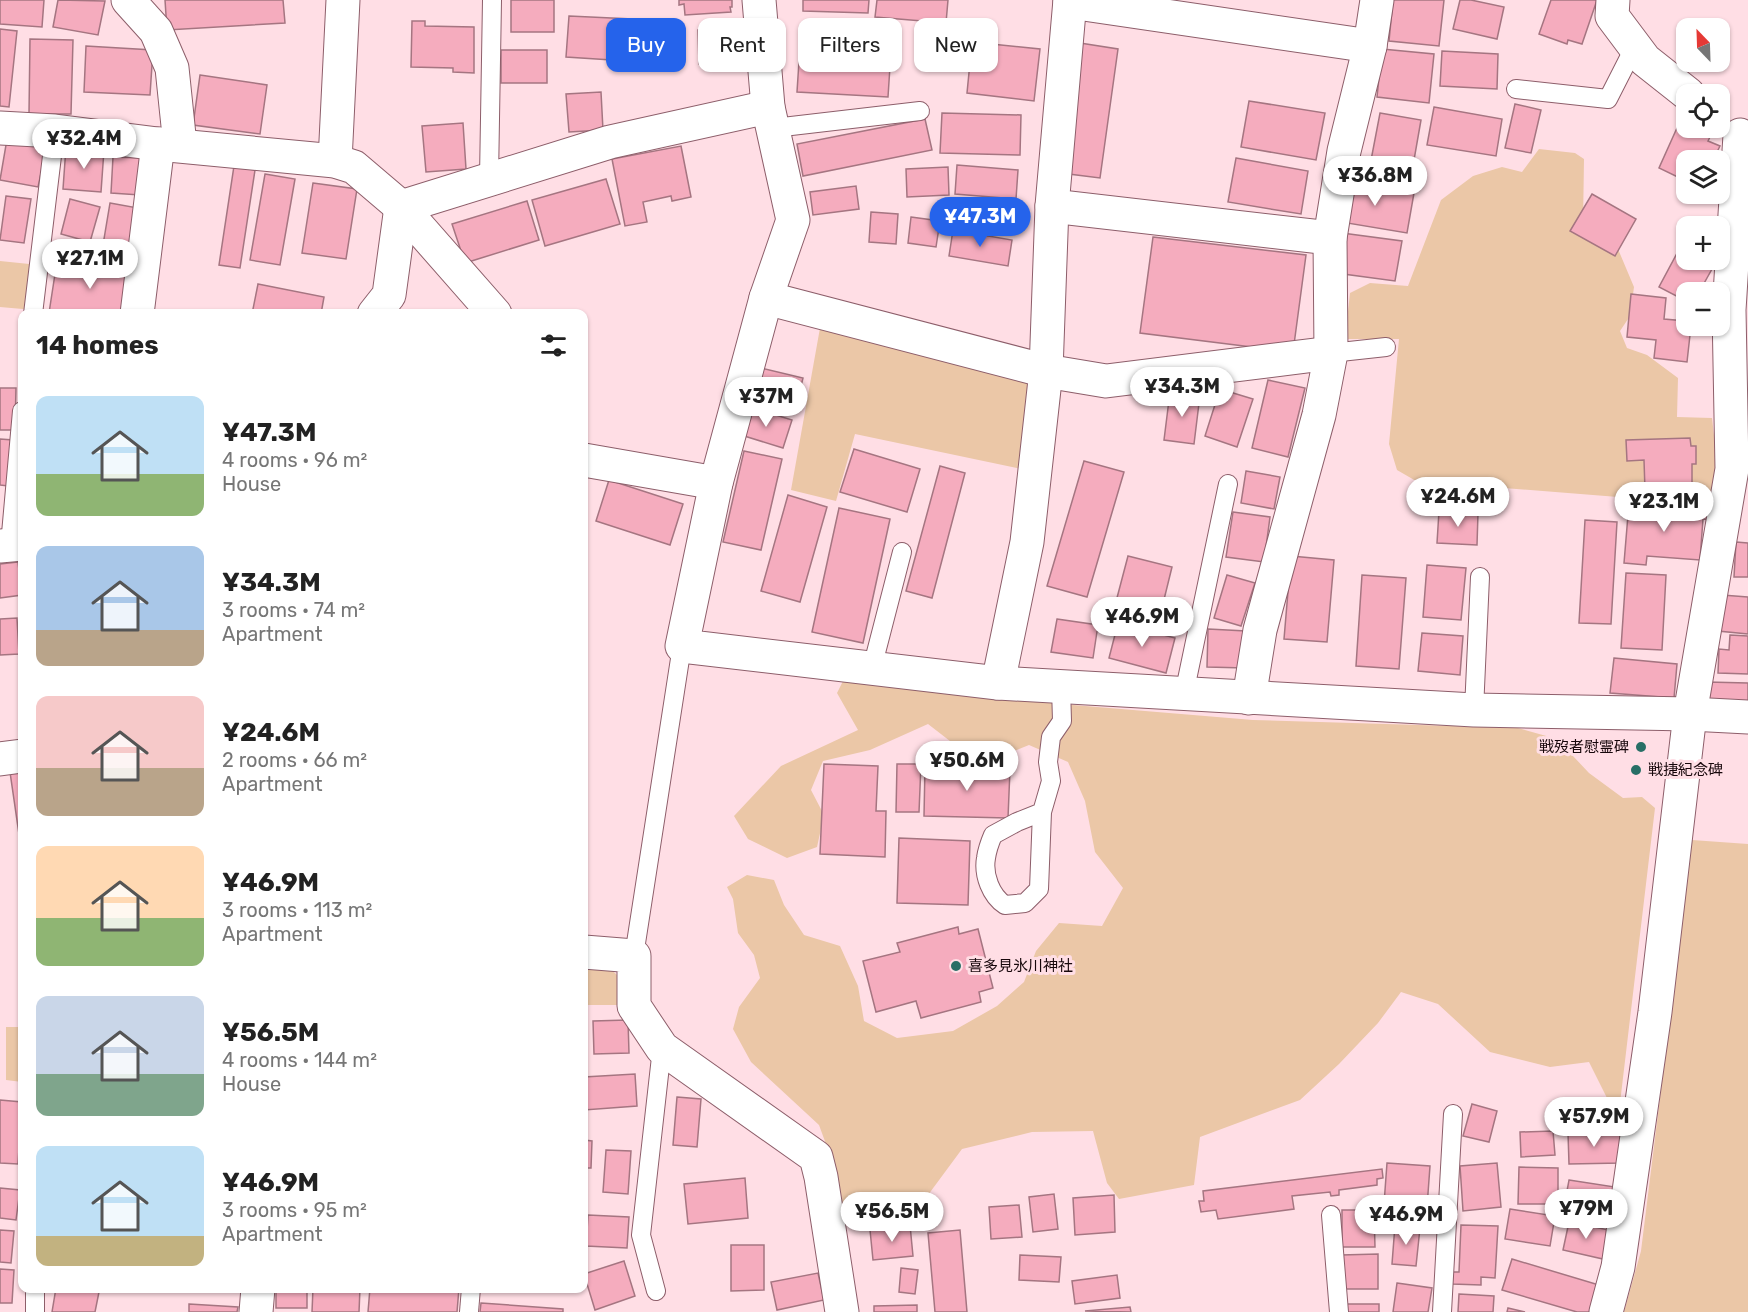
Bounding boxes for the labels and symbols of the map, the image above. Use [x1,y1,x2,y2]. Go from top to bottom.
north arrow [1676,18,1730,72]
pin: ¥32.4M [35,119,133,170]
pin: ¥36.8M [1326,156,1424,207]
pin: ¥47.3M [931,197,1029,248]
pin: ¥27.1M [41,239,139,290]
pin: ¥34.3M [1133,367,1231,418]
pin: ¥37M [730,377,802,428]
pin: ¥24.6M [1409,477,1507,528]
pin: ¥23.1M [1615,482,1713,533]
pin: ¥46.9M [1093,597,1191,648]
place label: 戦歿者慰霊碑 [1539,738,1629,756]
marker: 戦歿者慰霊碑 [1634,740,1648,754]
pin: ¥50.6M [918,741,1016,792]
place label: 戦捷紀念碑 [1648,761,1723,779]
marker: 戦捷紀念碑 [1629,763,1643,777]
place label: 喜多見氷川神社 [968,957,1073,975]
marker: 喜多見氷川神社 [949,959,963,973]
pin: ¥57.9M [1545,1097,1643,1148]
pin: ¥79M [1550,1189,1622,1240]
pin: ¥56.5M [843,1192,941,1243]
pin: ¥46.9M [1357,1195,1455,1246]

